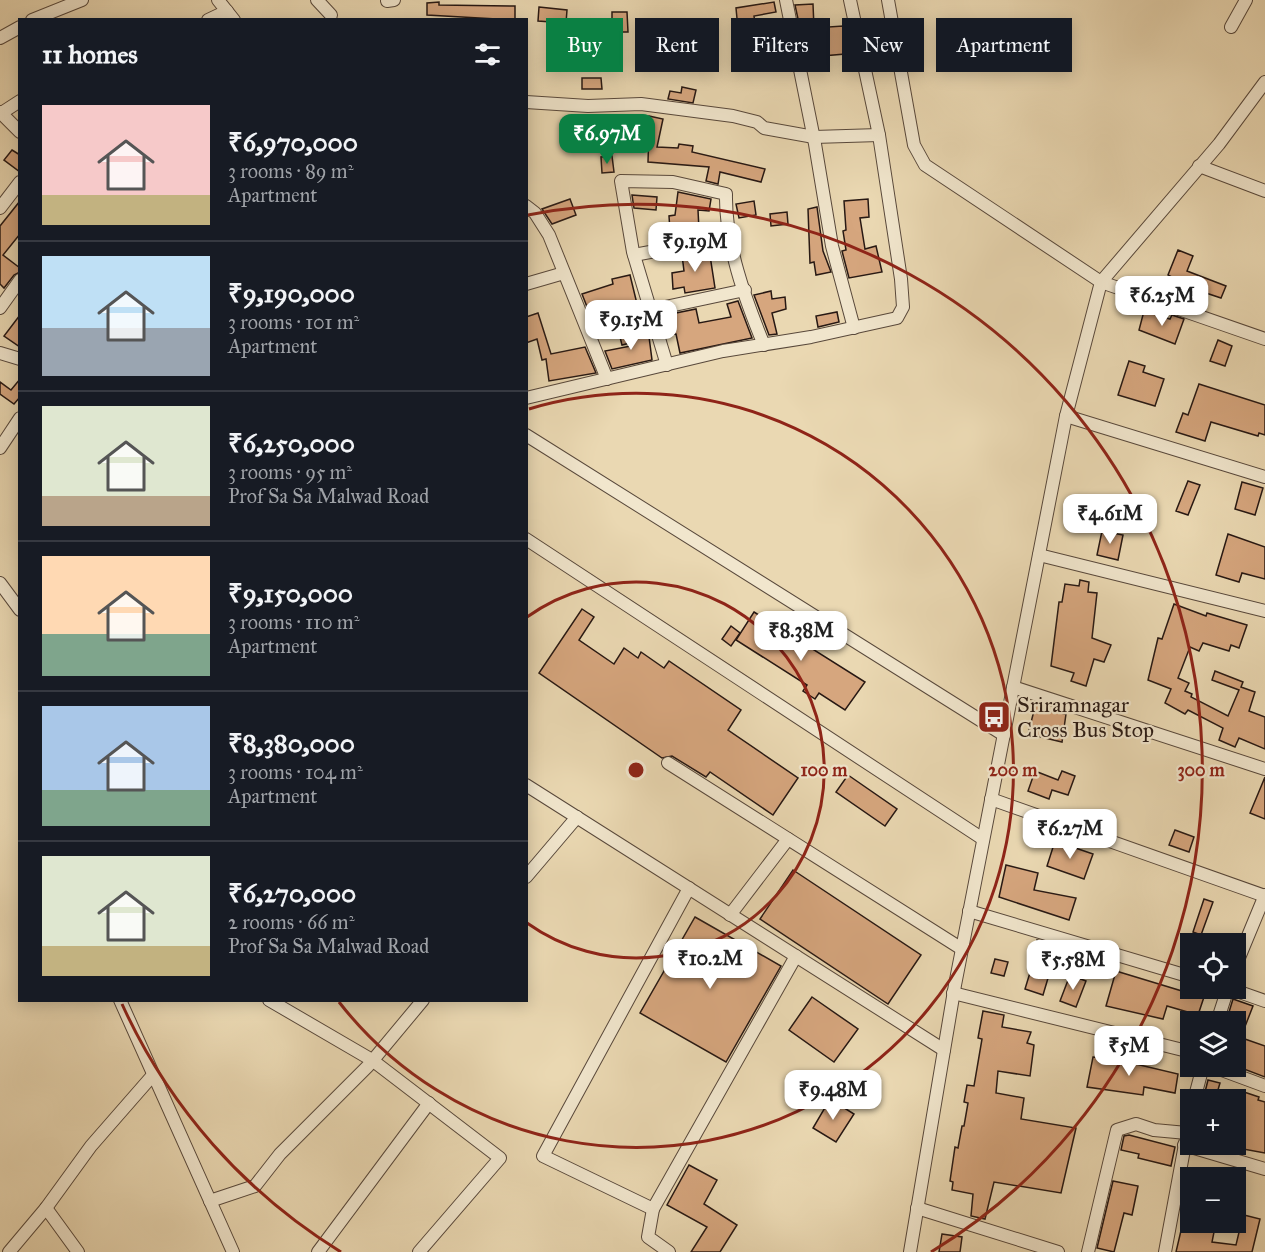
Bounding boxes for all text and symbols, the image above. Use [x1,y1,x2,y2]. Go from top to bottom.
chip: Buy [546,18,623,72]
chip: Rent [635,18,719,72]
chip: Filters [731,18,830,72]
chip: New [842,18,924,72]
chip: Apartment [936,18,1072,72]
text: 11 homes [42,38,138,70]
icon: filters [471,38,504,71]
pin: ₹6.97M [558,114,656,165]
text: ₹6.97M [573,121,641,145]
text: ₹6,970,000 [228,126,358,158]
icon: home [90,129,162,201]
text: 3 rooms · 89 m² [228,159,353,183]
text: Apartment [228,183,317,207]
pin: ₹9.19M [646,222,744,273]
text: ₹9.19M [662,229,728,253]
pin: ₹6.25M [1113,276,1211,327]
text: ₹9,190,000 [228,277,355,309]
icon: home [90,280,162,352]
text: ₹6.25M [1129,283,1195,307]
pin: ₹9.15M [582,300,680,351]
text: ₹9.15M [599,307,663,331]
text: 3 rooms · 101 m² [228,310,359,334]
text: Apartment [228,334,317,358]
text: ₹6,250,000 [228,427,355,459]
icon: home [90,430,162,502]
text: 3 rooms · 95 m² [228,460,352,484]
text: Prof Sa Sa Malwad Road [228,484,429,508]
pin: ₹4.61M [1061,494,1159,545]
text: ₹4.61M [1077,501,1143,525]
text: ₹9,150,000 [228,577,353,609]
icon: home [90,580,162,652]
text: 3 rooms · 110 m² [228,610,359,634]
pin: ₹8.38M [752,611,850,662]
text: ₹8.38M [768,618,834,642]
text: Apartment [228,634,317,658]
place label: Sriramnagar Cross Bus Stop [1017,691,1154,743]
bus stop icon: Sriramnagar Cross Bus Stop [976,699,1012,735]
text: ₹8,380,000 [228,727,355,759]
icon: home [90,730,162,802]
text: 100 m [801,759,848,781]
text: 200 m [989,759,1038,781]
text: 300 m [1177,759,1225,782]
text: 3 rooms · 104 m² [228,760,363,784]
centre of rings [626,760,646,780]
text: Apartment [228,784,317,808]
pin: ₹6.27M [1021,809,1119,860]
text: ₹6.27M [1037,816,1103,840]
text: ₹6,270,000 [228,877,356,909]
icon: home [90,880,162,952]
text: 2 rooms · 66 m² [228,910,354,934]
map controls [1180,933,1246,1233]
button: locate [1180,933,1246,999]
text: Prof Sa Sa Malwad Road [228,934,429,958]
pin: ₹10.2M [661,939,759,990]
pin: ₹5.58M [1024,940,1122,991]
text: ₹10.2M [677,946,743,970]
text: ₹5.58M [1041,947,1105,971]
button: layers [1180,1011,1246,1077]
pin: ₹5M [1100,1026,1158,1077]
text: ₹5M [1108,1033,1150,1057]
pin: ₹9.48M [784,1070,882,1121]
text: ₹9.48M [799,1077,867,1101]
button: + [1180,1089,1246,1155]
button: − [1180,1167,1246,1233]

